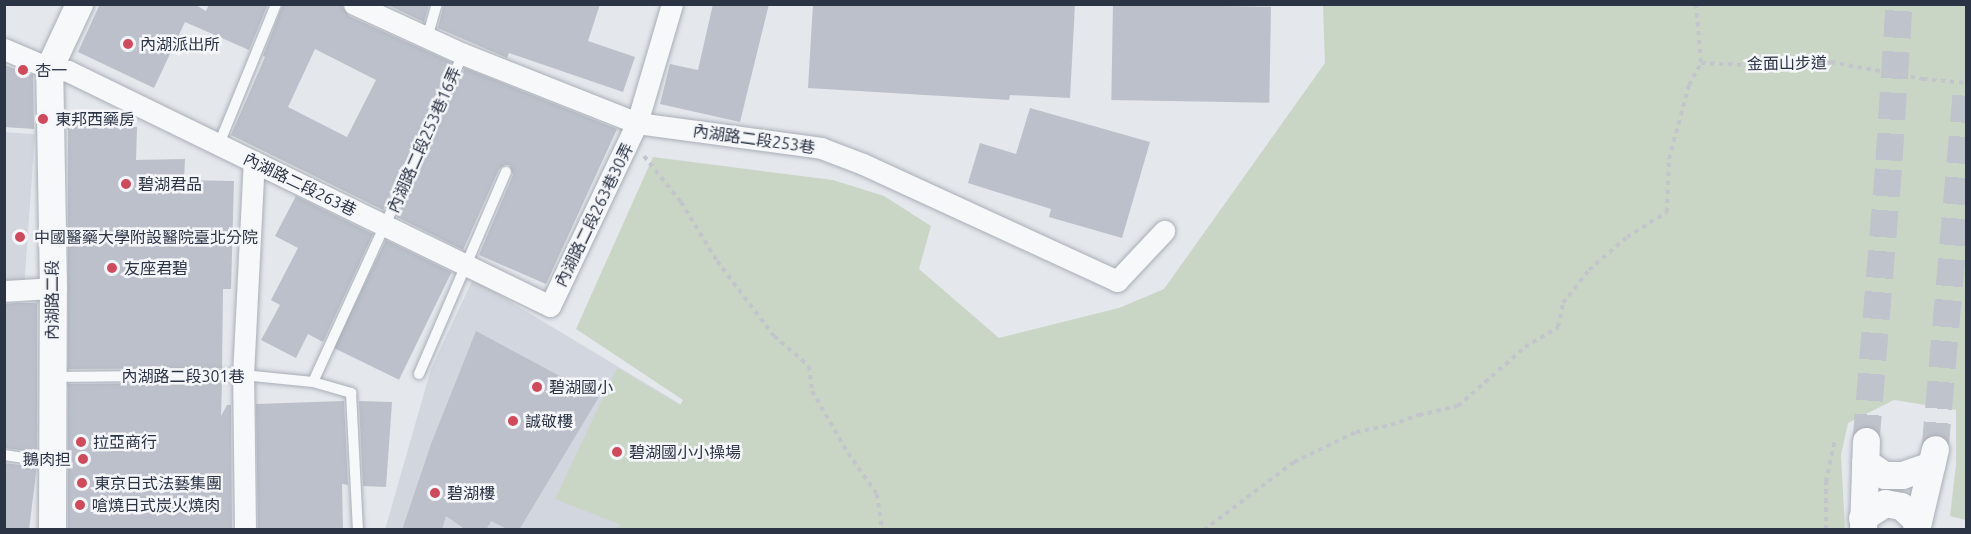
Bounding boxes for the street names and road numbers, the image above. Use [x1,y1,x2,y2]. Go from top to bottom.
street label: 金面山步道 [1747,53,1827,73]
street label: 內湖路二段253巷16弄 [383,64,465,216]
street label: 內湖路二段253巷 [692,121,816,157]
street label: 內湖路二段263巷30弄 [551,140,637,290]
street label: 內湖路二段263巷 [240,148,360,220]
street label: 內湖路二段 [42,260,62,340]
street label: 內湖路二段301巷 [121,366,245,386]

